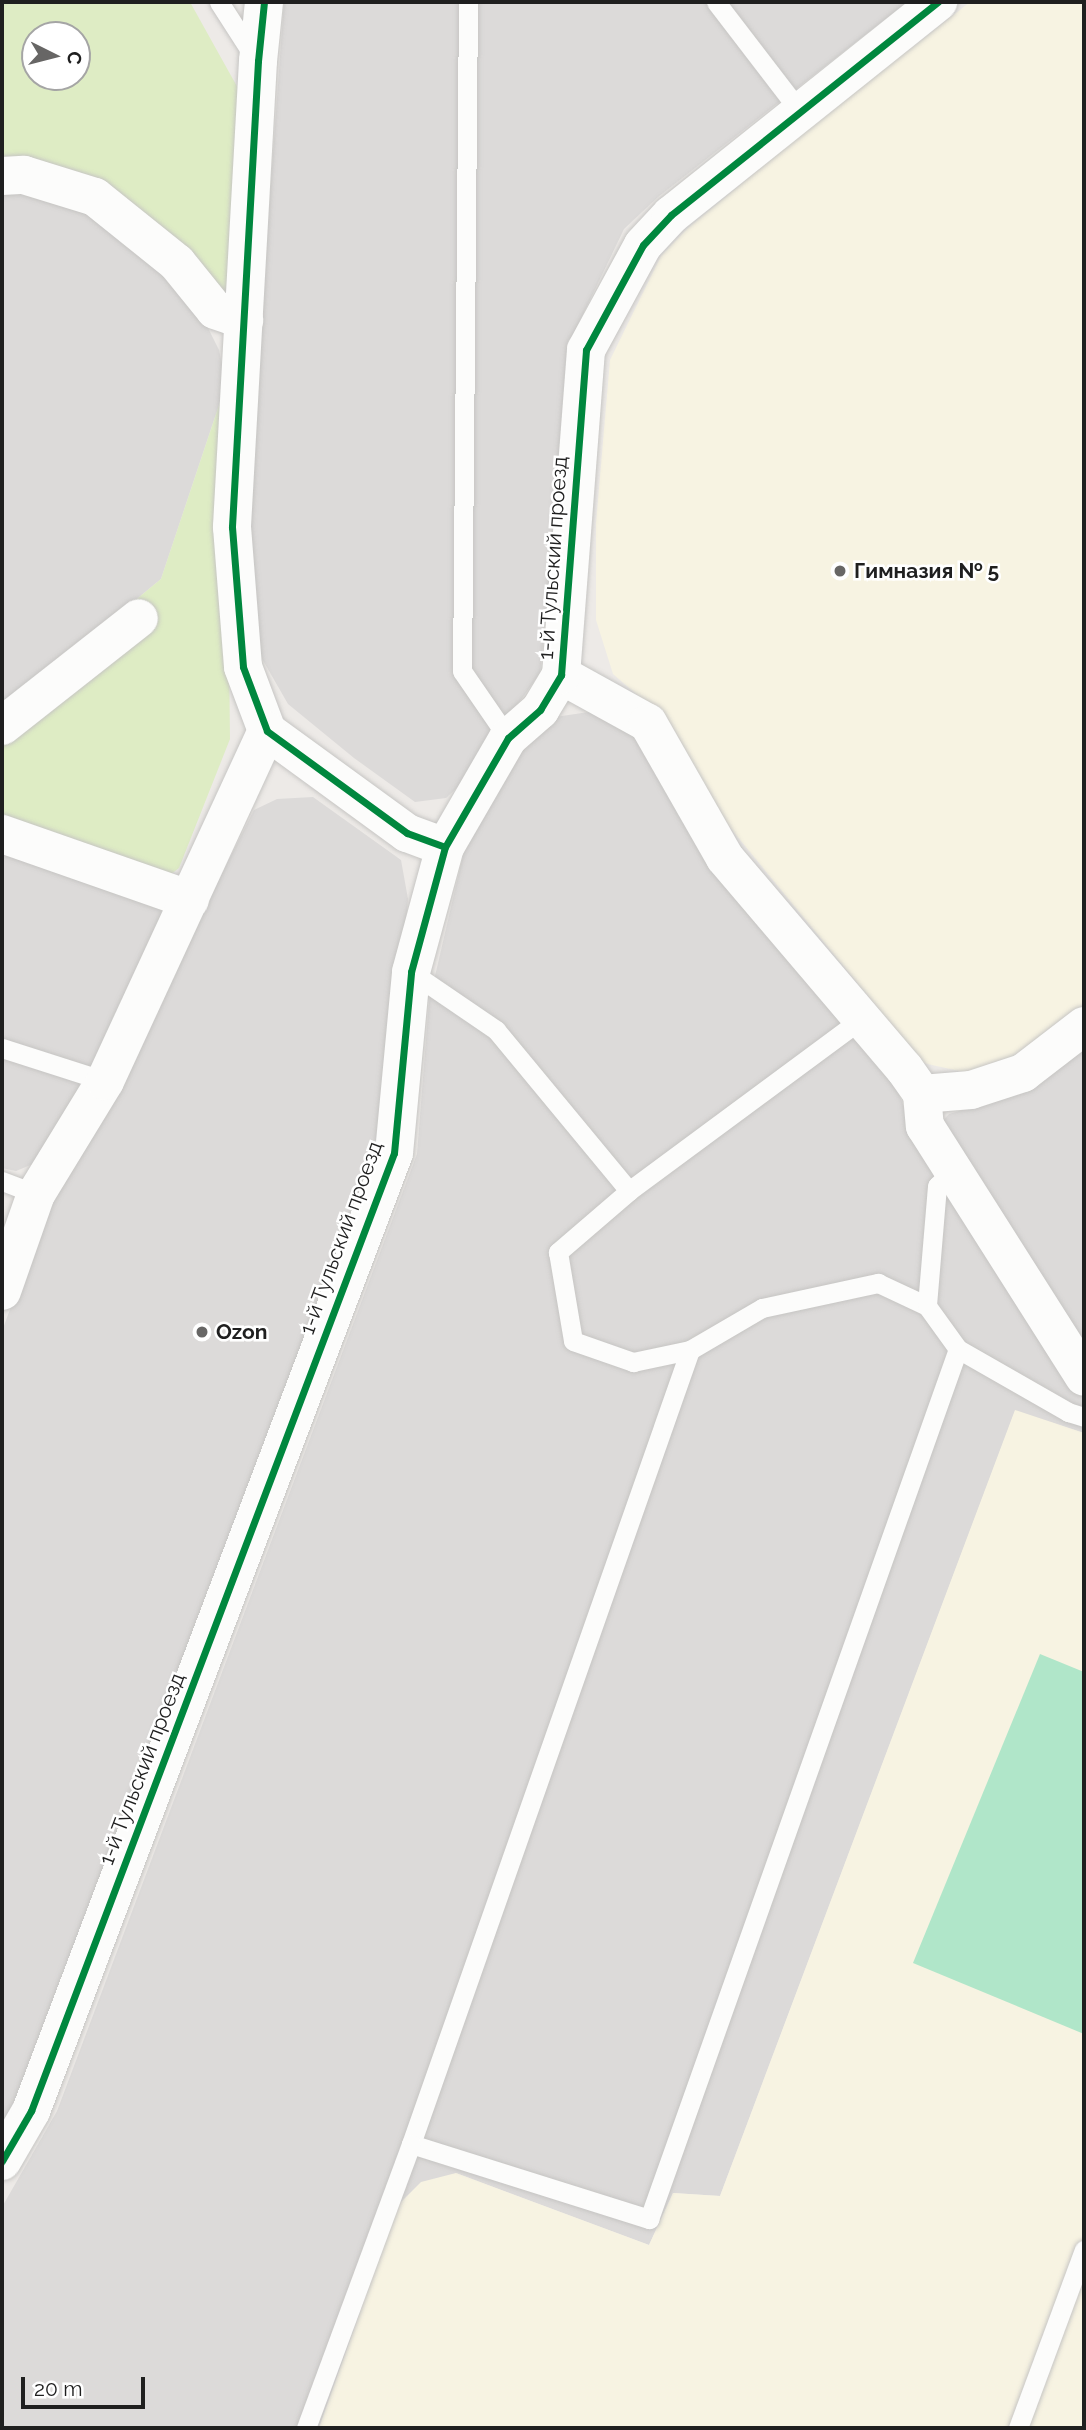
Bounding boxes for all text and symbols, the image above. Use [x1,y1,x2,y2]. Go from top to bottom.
north arrow [21,21,91,91]
text: С [63,50,87,66]
street label: 1-й Тульский проезд [533,455,573,661]
place label: Гимназия № 5 [854,558,999,584]
marker: Гимназия № 5 [832,563,848,579]
street label: 1-й Тульский проезд [294,1138,388,1338]
place label: Ozon [216,1319,267,1345]
marker: Ozon [194,1324,210,1340]
street label: 1-й Тульский проезд [94,1669,190,1869]
scale bar [24,2364,149,2408]
text: 20 m [34,2376,82,2401]

